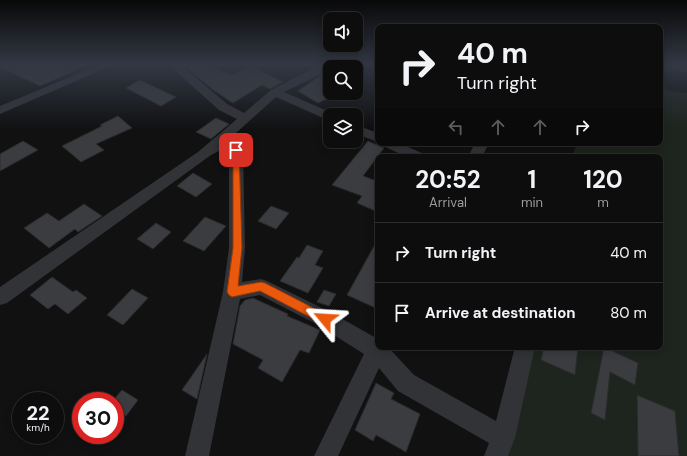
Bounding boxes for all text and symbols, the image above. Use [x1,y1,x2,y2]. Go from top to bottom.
map controls [323,12,363,148]
button: sound [323,12,363,52]
text: 40 m [457,35,528,72]
icon: right [391,40,443,92]
button: search [323,60,363,100]
text: Turn right [457,71,537,95]
button: layers [323,108,363,148]
icon: left [445,116,467,138]
icon: ahead [487,116,509,138]
icon: ahead [529,116,551,138]
icon: right [571,116,593,138]
pin [219,133,253,167]
icon: arrive [225,139,247,161]
text: 20:52 [415,164,481,195]
text: 1 [528,164,536,195]
text: 120 [583,164,623,195]
text: Arrival [429,194,467,211]
text: min [521,194,543,211]
text: m [597,194,609,211]
icon: right [391,242,413,264]
text: Turn right [425,243,496,263]
text: 40 m [610,243,647,263]
position arrow [304,298,346,340]
icon: arrive [391,302,413,324]
text: Arrive at destination [425,303,576,323]
text: 80 m [610,303,647,323]
speed limit sign: 30 [72,392,124,444]
text: 22 [26,400,50,426]
text: km/h [26,421,50,434]

